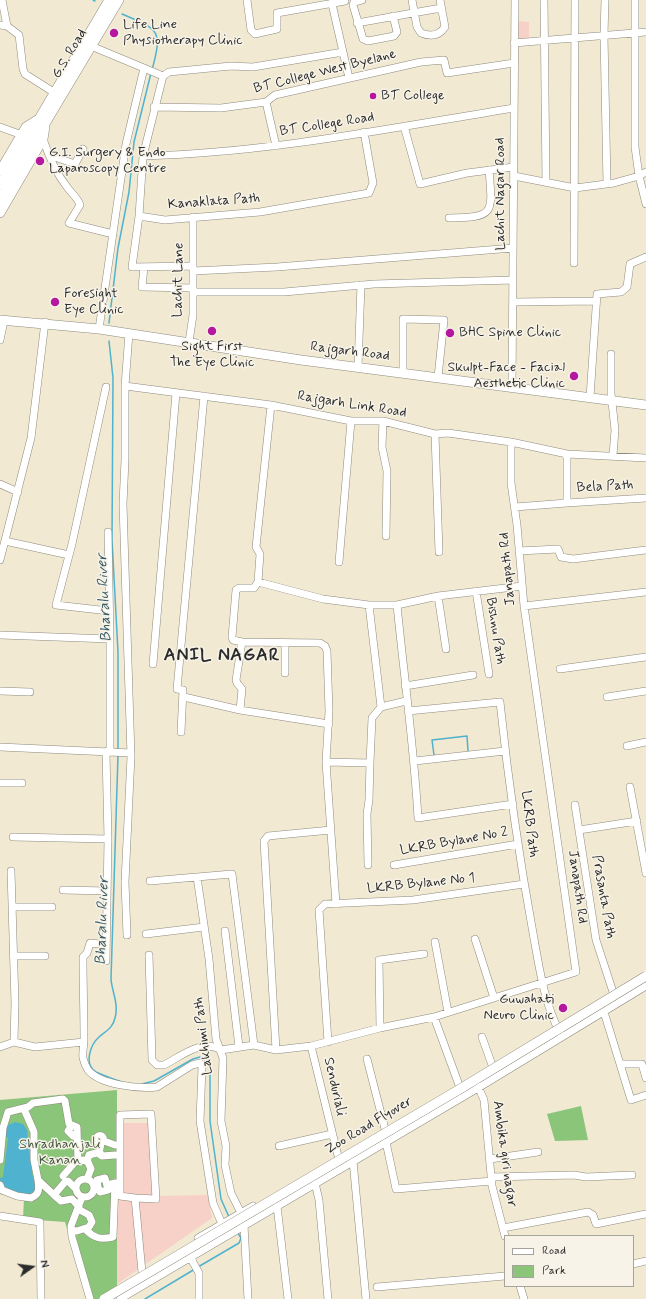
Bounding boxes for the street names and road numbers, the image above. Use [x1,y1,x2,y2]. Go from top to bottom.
street label: G.S. Road [49,26,91,82]
street label: BT College West Byelane [252,46,398,98]
street label: BT College Road [279,109,375,141]
street label: Lachit Nagar Road [493,138,509,250]
street label: Kanaklata Path [167,190,261,214]
street label: Lachit Lane [170,242,188,318]
street label: Rajgarh Road [309,339,391,365]
street label: Rajgarh Link Road [296,388,408,422]
street label: Bela Path [576,477,634,497]
street label: Janapath Rd [496,532,520,606]
street label: Bishnu Path [481,596,509,666]
street label: LKRB Path [517,790,541,858]
street label: LKRB Bylane No 2 [399,824,509,860]
street label: Janapath Rd [564,849,590,925]
street label: Prasanta Path [587,854,619,940]
street label: LKRB Bylane No 1 [366,870,476,898]
street label: Lakhimi Path [191,996,217,1076]
street label: Senduriali [319,1056,349,1118]
street label: Zoo Road Flyover [322,1093,416,1159]
street label: Ambika giri nagar [488,1100,520,1208]

